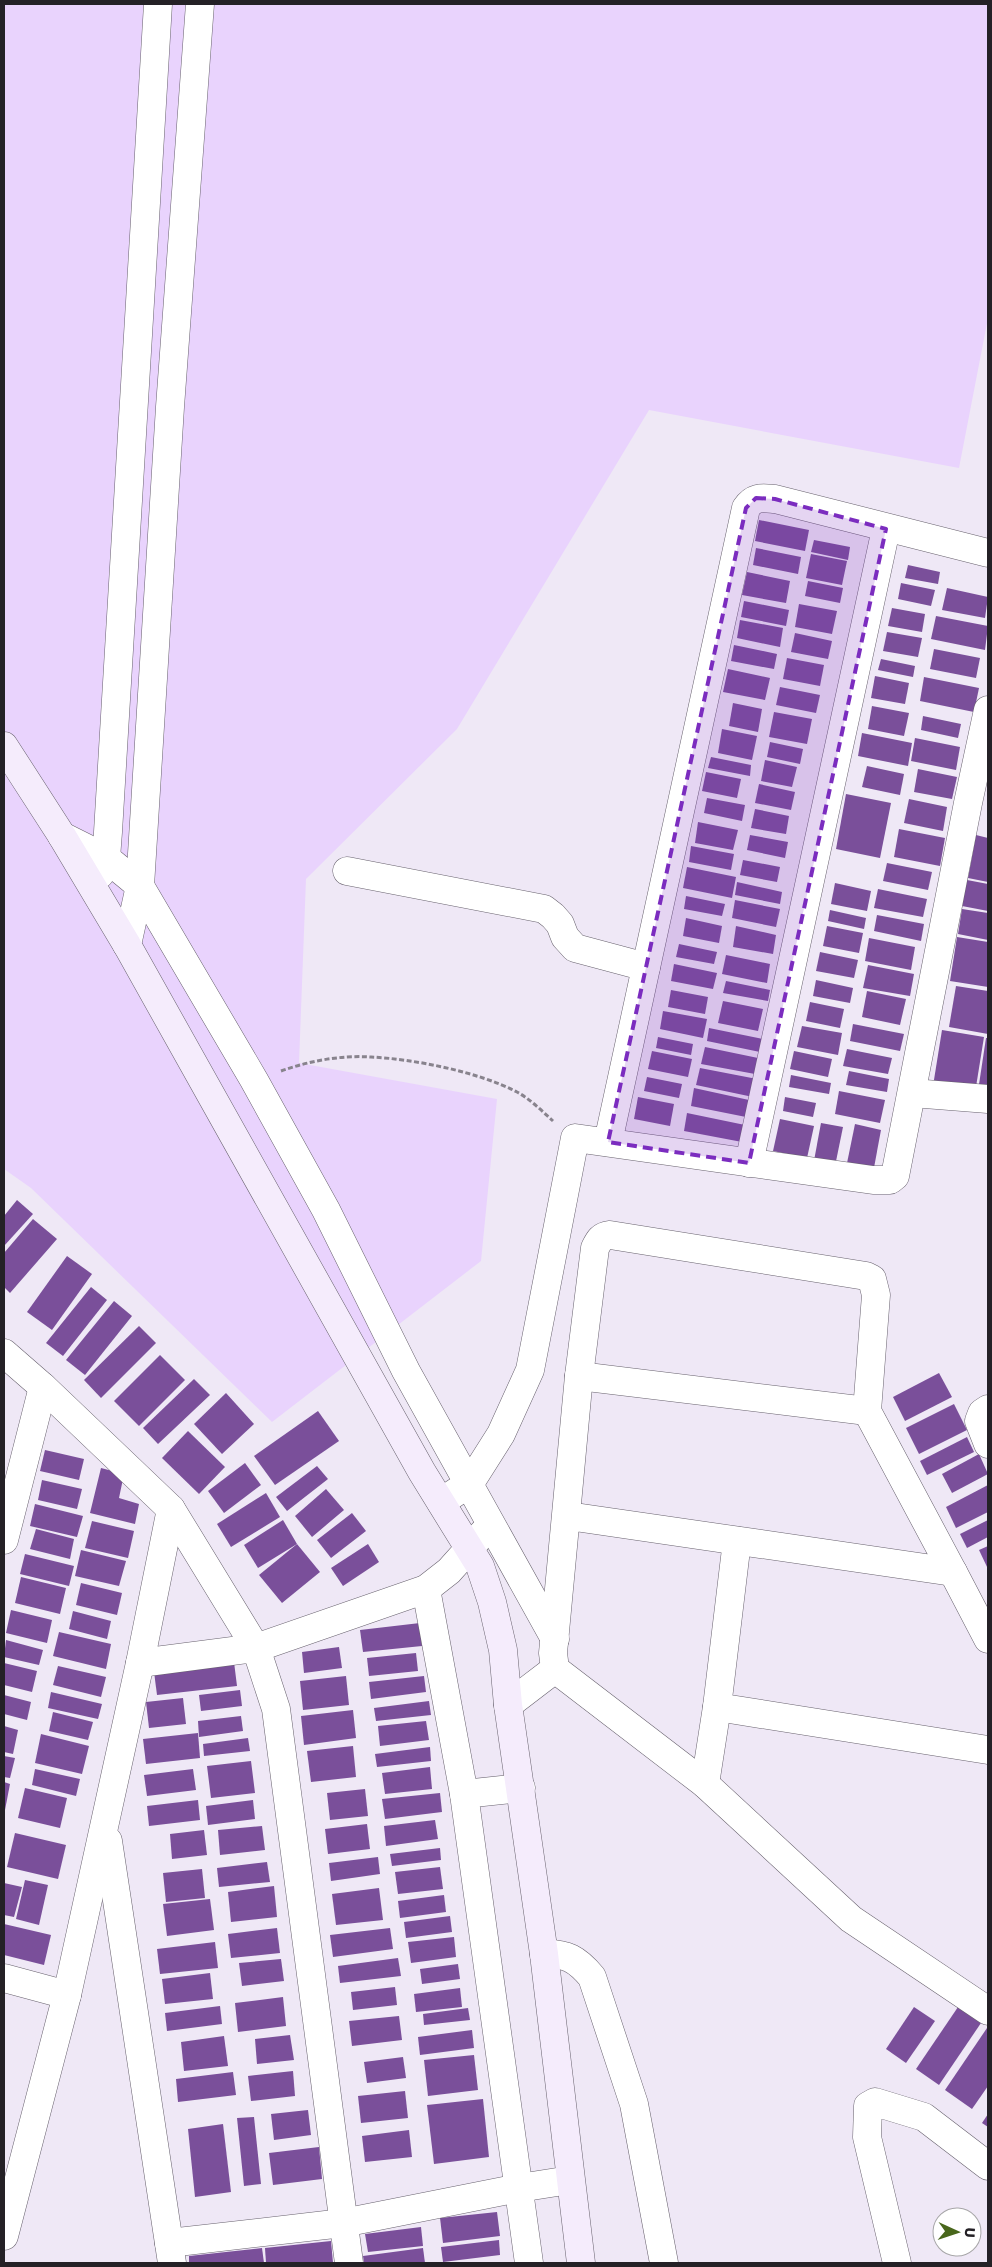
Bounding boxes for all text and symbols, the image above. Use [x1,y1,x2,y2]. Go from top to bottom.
north arrow [932,2207,982,2257]
text: U [961,2227,978,2238]

